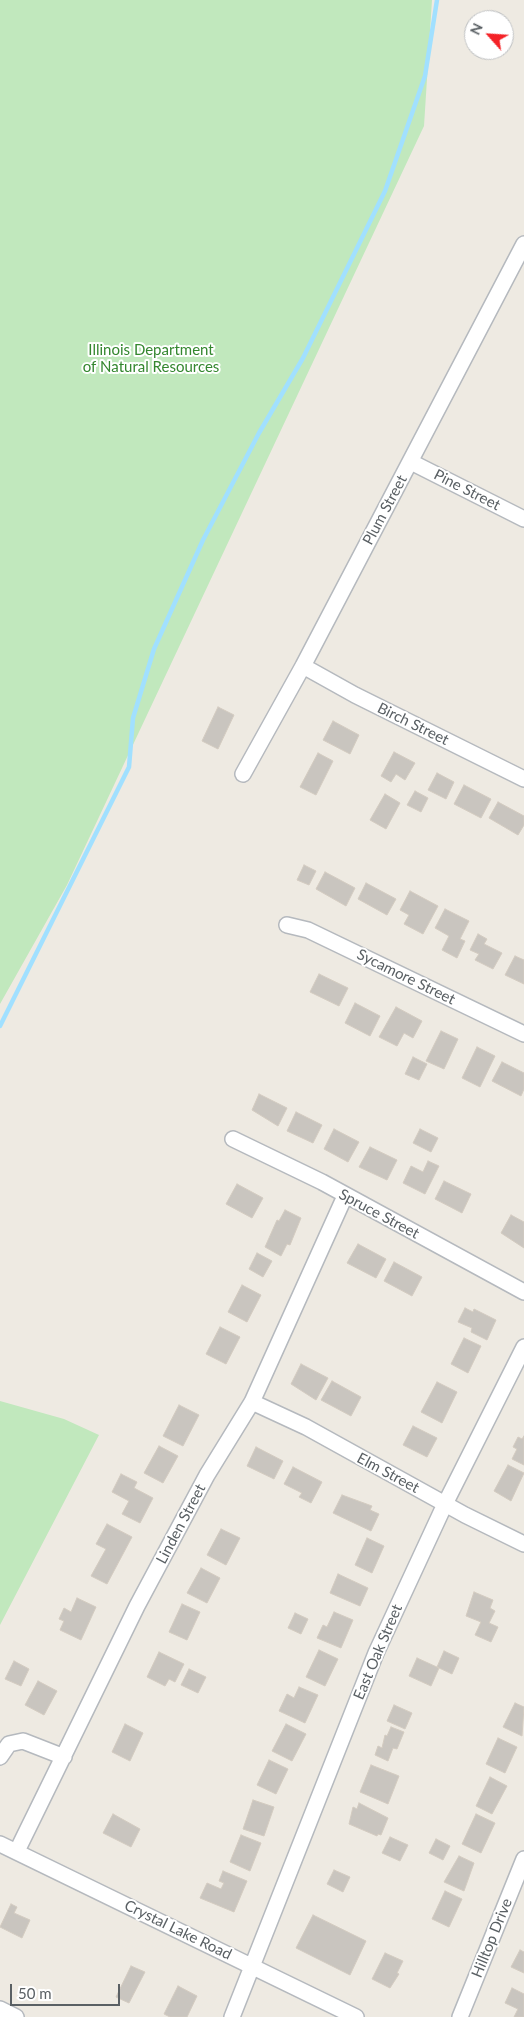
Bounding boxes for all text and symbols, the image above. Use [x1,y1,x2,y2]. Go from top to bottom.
north arrow [464,10,514,60]
text: N [466,20,486,37]
park label: Illinois Department of Natural Resources [83,341,219,376]
street label: Pine Street [431,466,503,514]
street label: Plum Street [359,472,411,548]
street label: Birch Street [374,699,452,749]
street label: Sycamore Street [354,945,458,1009]
street label: Spruce Street [336,1185,422,1243]
street label: Elm Street [354,1449,422,1497]
street label: Linden Street [152,1481,210,1567]
street label: East Oak Street [350,1602,406,1702]
street label: Crystal Lake Road [121,1896,235,1964]
street label: Hilltop Drive [468,1896,516,1980]
scale bar [12,1974,122,2006]
text: 50 m [18,1984,52,2002]

